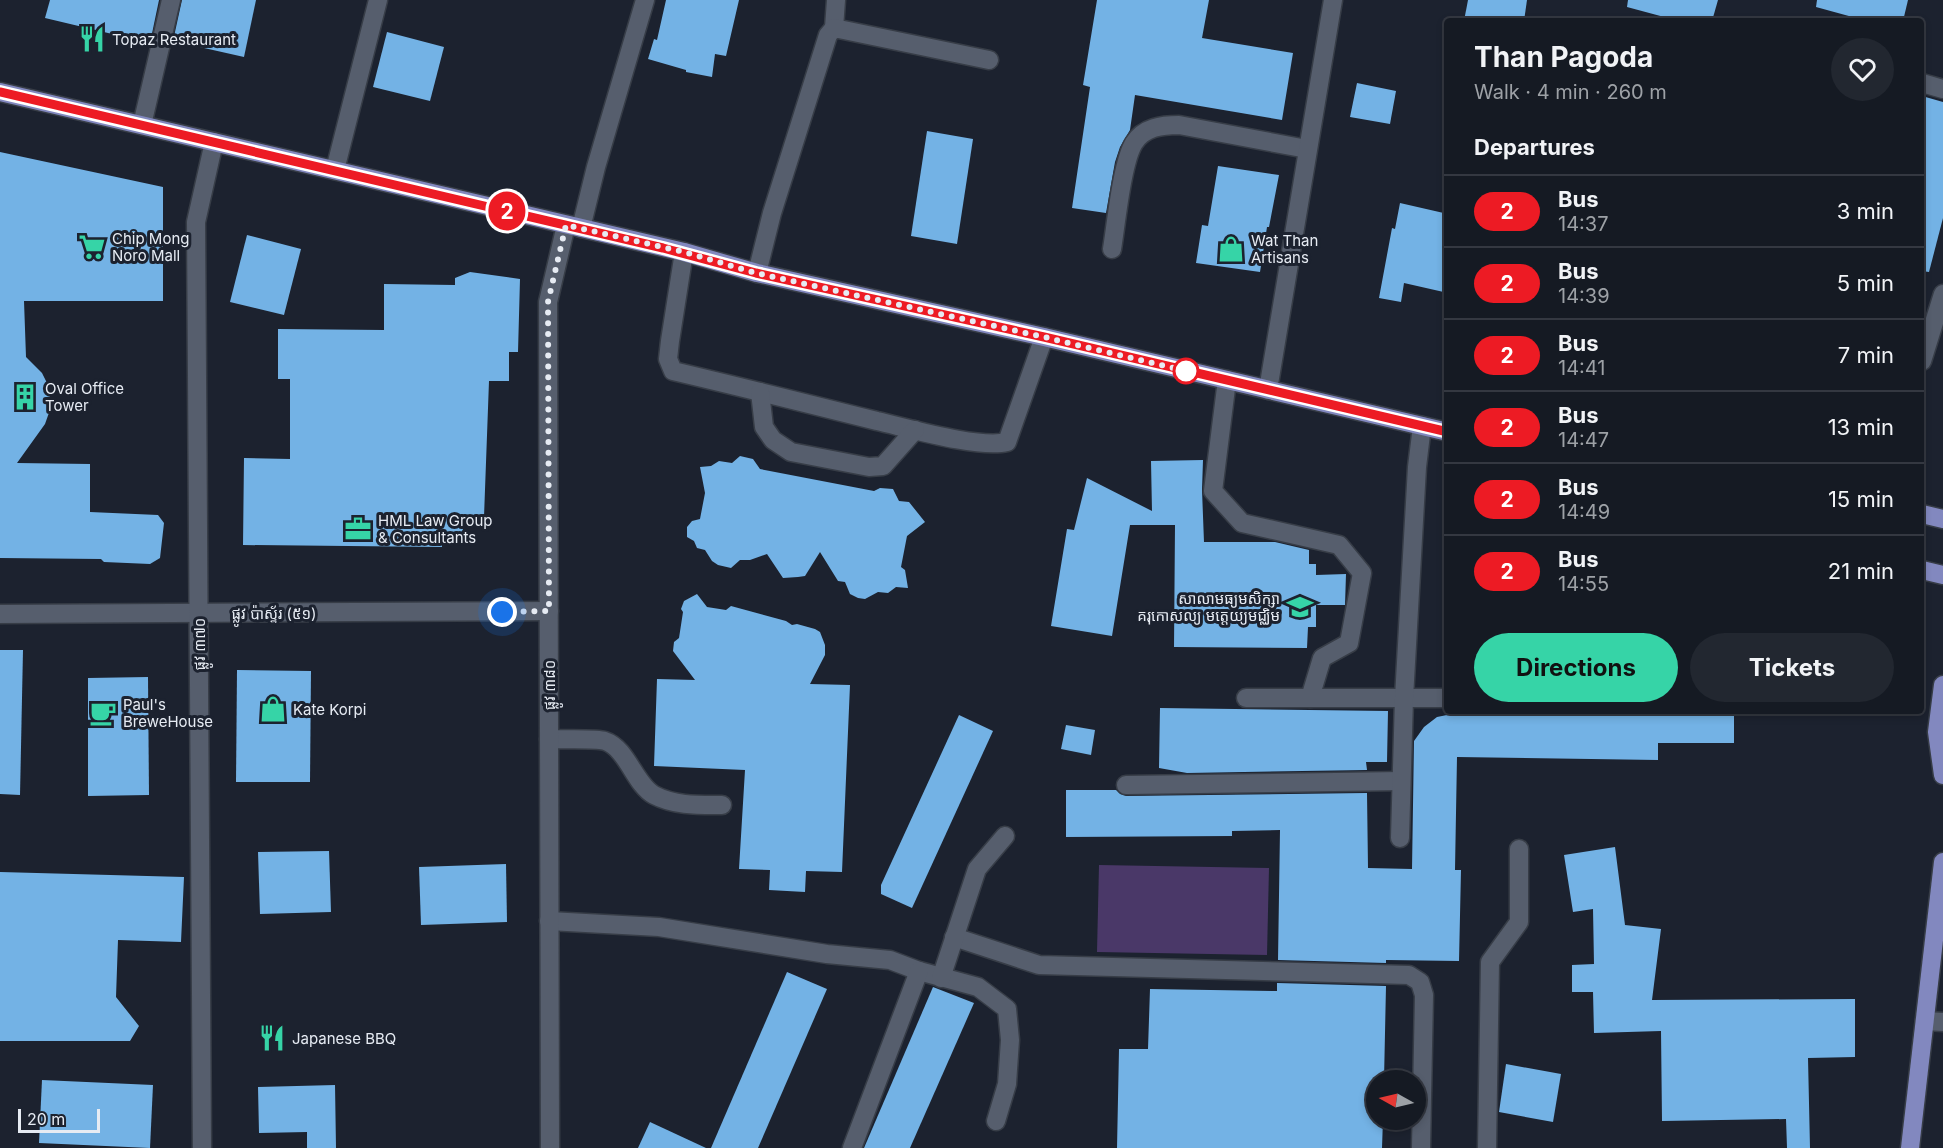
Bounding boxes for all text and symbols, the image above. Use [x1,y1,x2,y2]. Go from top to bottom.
restaurant icon: Topaz Restaurant [77,24,107,54]
place label: Topaz Restaurant [112,30,236,49]
button: heart [1831,38,1894,101]
text: Than Pagoda [1474,40,1653,74]
text: Walk · 4 min · 260 m [1474,80,1667,104]
text: Departures [1474,134,1595,160]
text: Bus [1558,186,1599,212]
line badge: 2 [488,192,526,230]
text: 3 min [1837,198,1894,224]
text: 2 [500,199,514,224]
text: 2 [1500,199,1514,224]
text: 14:37 [1558,212,1609,236]
place label: Chip Mong Noro Mall [112,229,189,265]
place label: Wat Than Artisans [1251,231,1318,267]
supermarket icon: Chip Mong Noro Mall [77,232,107,262]
shop icon: Wat Than Artisans [1216,234,1246,264]
text: Bus [1558,258,1599,284]
text: 5 min [1837,270,1894,296]
text: 2 [1500,271,1514,296]
text: 14:39 [1558,284,1610,308]
text: Bus [1558,330,1599,356]
text: 7 min [1838,342,1894,368]
text: 2 [1500,343,1514,368]
text: 14:41 [1558,356,1605,380]
unlabelled marker [1173,358,1199,384]
place label: Oval Office Tower [45,379,124,415]
building icon: Oval Office Tower [10,382,40,412]
text: Bus [1558,402,1599,428]
text: 13 min [1828,414,1894,440]
text: 2 [1500,415,1514,440]
text: 14:47 [1558,428,1609,452]
text: Bus [1558,474,1599,500]
text: 15 min [1828,486,1894,512]
text: 2 [1500,487,1514,512]
text: 14:49 [1558,500,1610,524]
place label: HML Law Group & Consultants [378,511,492,547]
office icon: HML Law Group & Consultants [343,514,373,544]
text: Bus [1558,546,1599,572]
text: 21 min [1828,558,1894,584]
text: 2 [1500,559,1514,584]
text: 14:55 [1558,572,1609,596]
place label: សាលាមធ្យមសិក្សា គរុកោសល្យ មត្តេយ្យមជ្ឈិម [1137,589,1280,625]
school or university icon: សាលាមធ្យមសិក្សា គរុកោសល្យ មត្តេយ្យមជ្ឈិម [1285,592,1315,622]
your location [487,597,517,627]
street label: ផ្លូវ ប៉ាស្ទ័រ (៥១) [232,604,316,627]
street label: ផ្លូវ ៣៧០ [190,618,213,670]
button: Directions [1474,633,1678,702]
button: Tickets [1690,633,1894,702]
street label: ផ្លូវ ៣៨០ [540,660,563,710]
shop icon: Kate Korpi [258,694,288,724]
place label: Paul's BreweHouse [123,695,213,731]
cafe icon: Paul's BreweHouse [88,698,118,728]
place label: Kate Korpi [293,700,366,719]
restaurant icon: Japanese BBQ [257,1023,287,1053]
place label: Japanese BBQ [292,1029,396,1048]
north arrow [1366,1070,1426,1130]
map controls [1366,1070,1426,1130]
scale bar [18,1106,100,1134]
text: 20 m [27,1109,65,1129]

